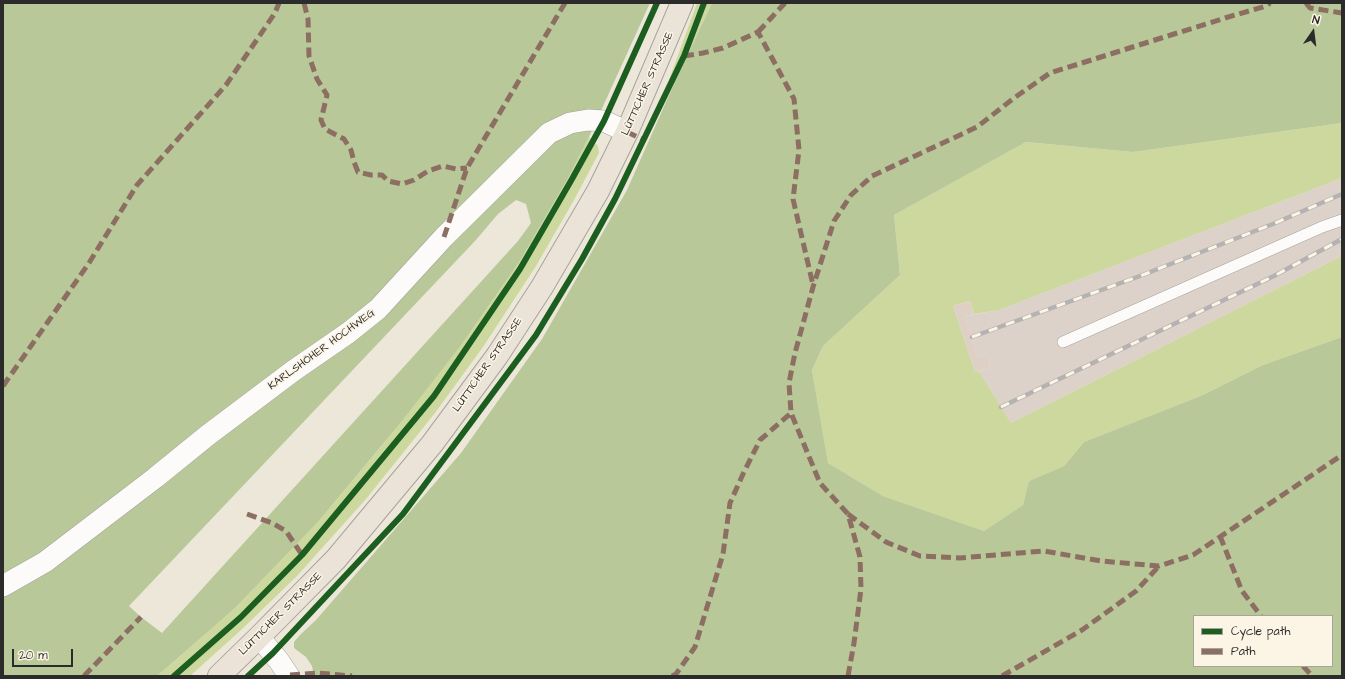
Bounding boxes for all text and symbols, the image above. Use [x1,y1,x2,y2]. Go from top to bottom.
north arrow [1293,12,1333,52]
text: N [1311,12,1321,28]
street label: LÜTTICHER STRASSE [619,30,677,138]
street label: KARLSHÖHER HOCHWEG [266,307,378,393]
street label: LÜTTICHER STRASSE [451,315,525,415]
street label: LÜTTICHER STRASSE [237,570,325,658]
legend [1193,615,1333,667]
text: Cycle path [1231,623,1290,640]
scale bar [14,641,75,667]
text: Path [1231,643,1256,660]
text: 20 m [19,647,48,664]

